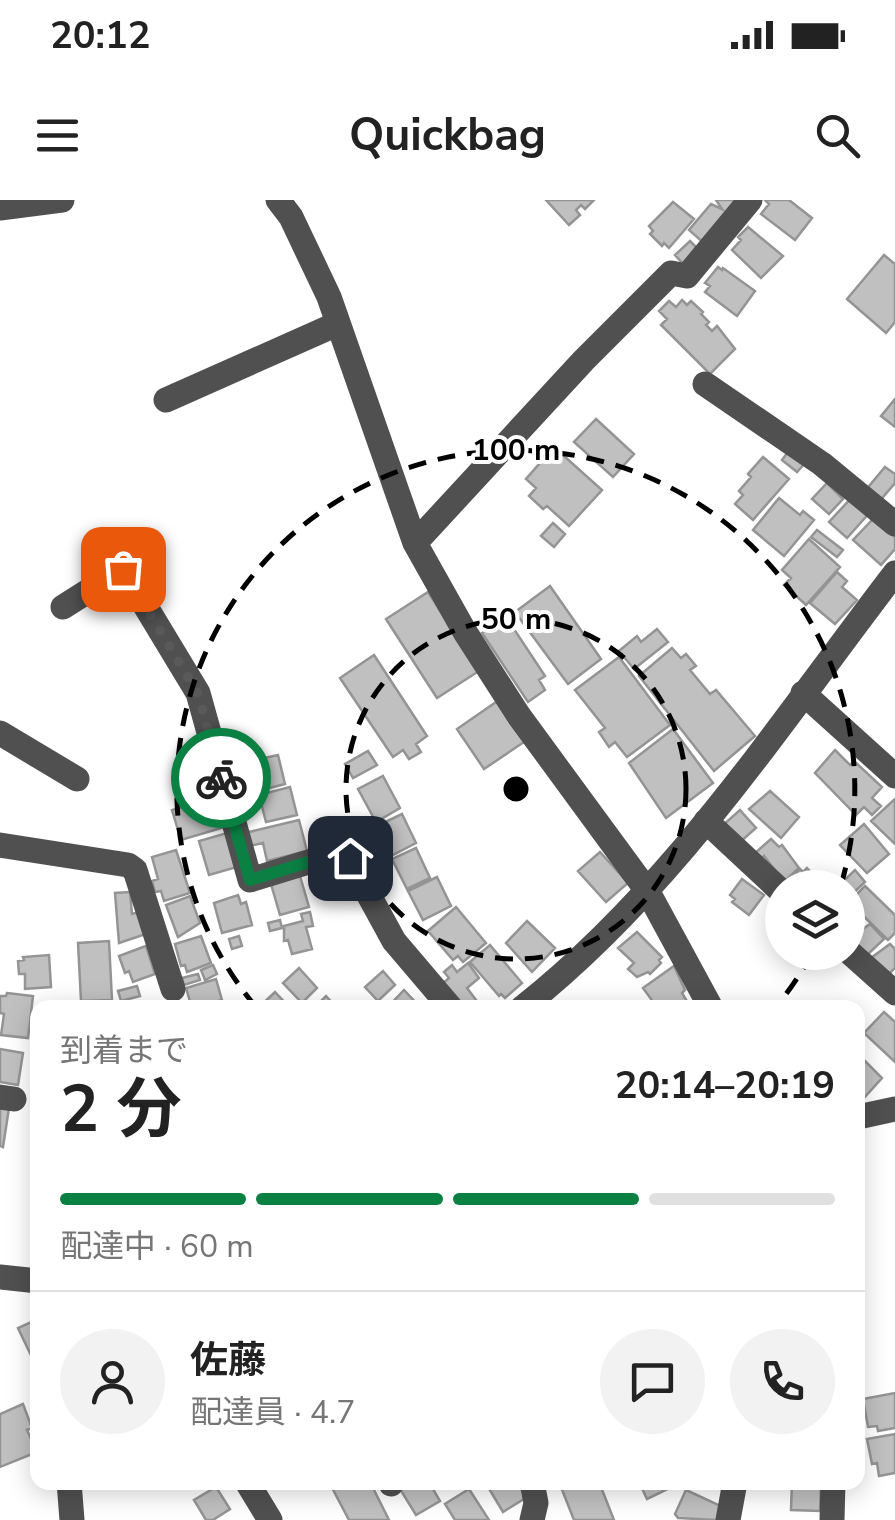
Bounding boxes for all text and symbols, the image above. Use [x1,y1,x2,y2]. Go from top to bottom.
text: 20:12 [50,10,151,61]
text: Quickbag [349,105,546,166]
icon: menu [30,108,85,163]
icon: search [810,108,865,163]
text: 100 m [472,430,560,471]
pin [81,527,166,612]
icon: bag [96,542,151,597]
text: 50 m [481,599,551,640]
courier [171,728,271,828]
icon: bike [194,751,249,806]
centre of rings [498,771,534,807]
pin [308,816,393,901]
icon: home [323,831,378,886]
map controls [765,870,865,970]
button: layers [765,870,865,970]
text: 到着まで [60,1029,188,1072]
text: 20:14–20:19 [615,1060,835,1111]
text: 2 分 [60,1065,182,1154]
text: 配達中 · 60 m [60,1225,254,1268]
button: person [60,1329,165,1434]
button: chat [600,1329,705,1434]
button: phone [730,1329,835,1434]
text: 佐藤 [190,1335,266,1386]
text: 配達員 · 4.7 [190,1391,355,1434]

